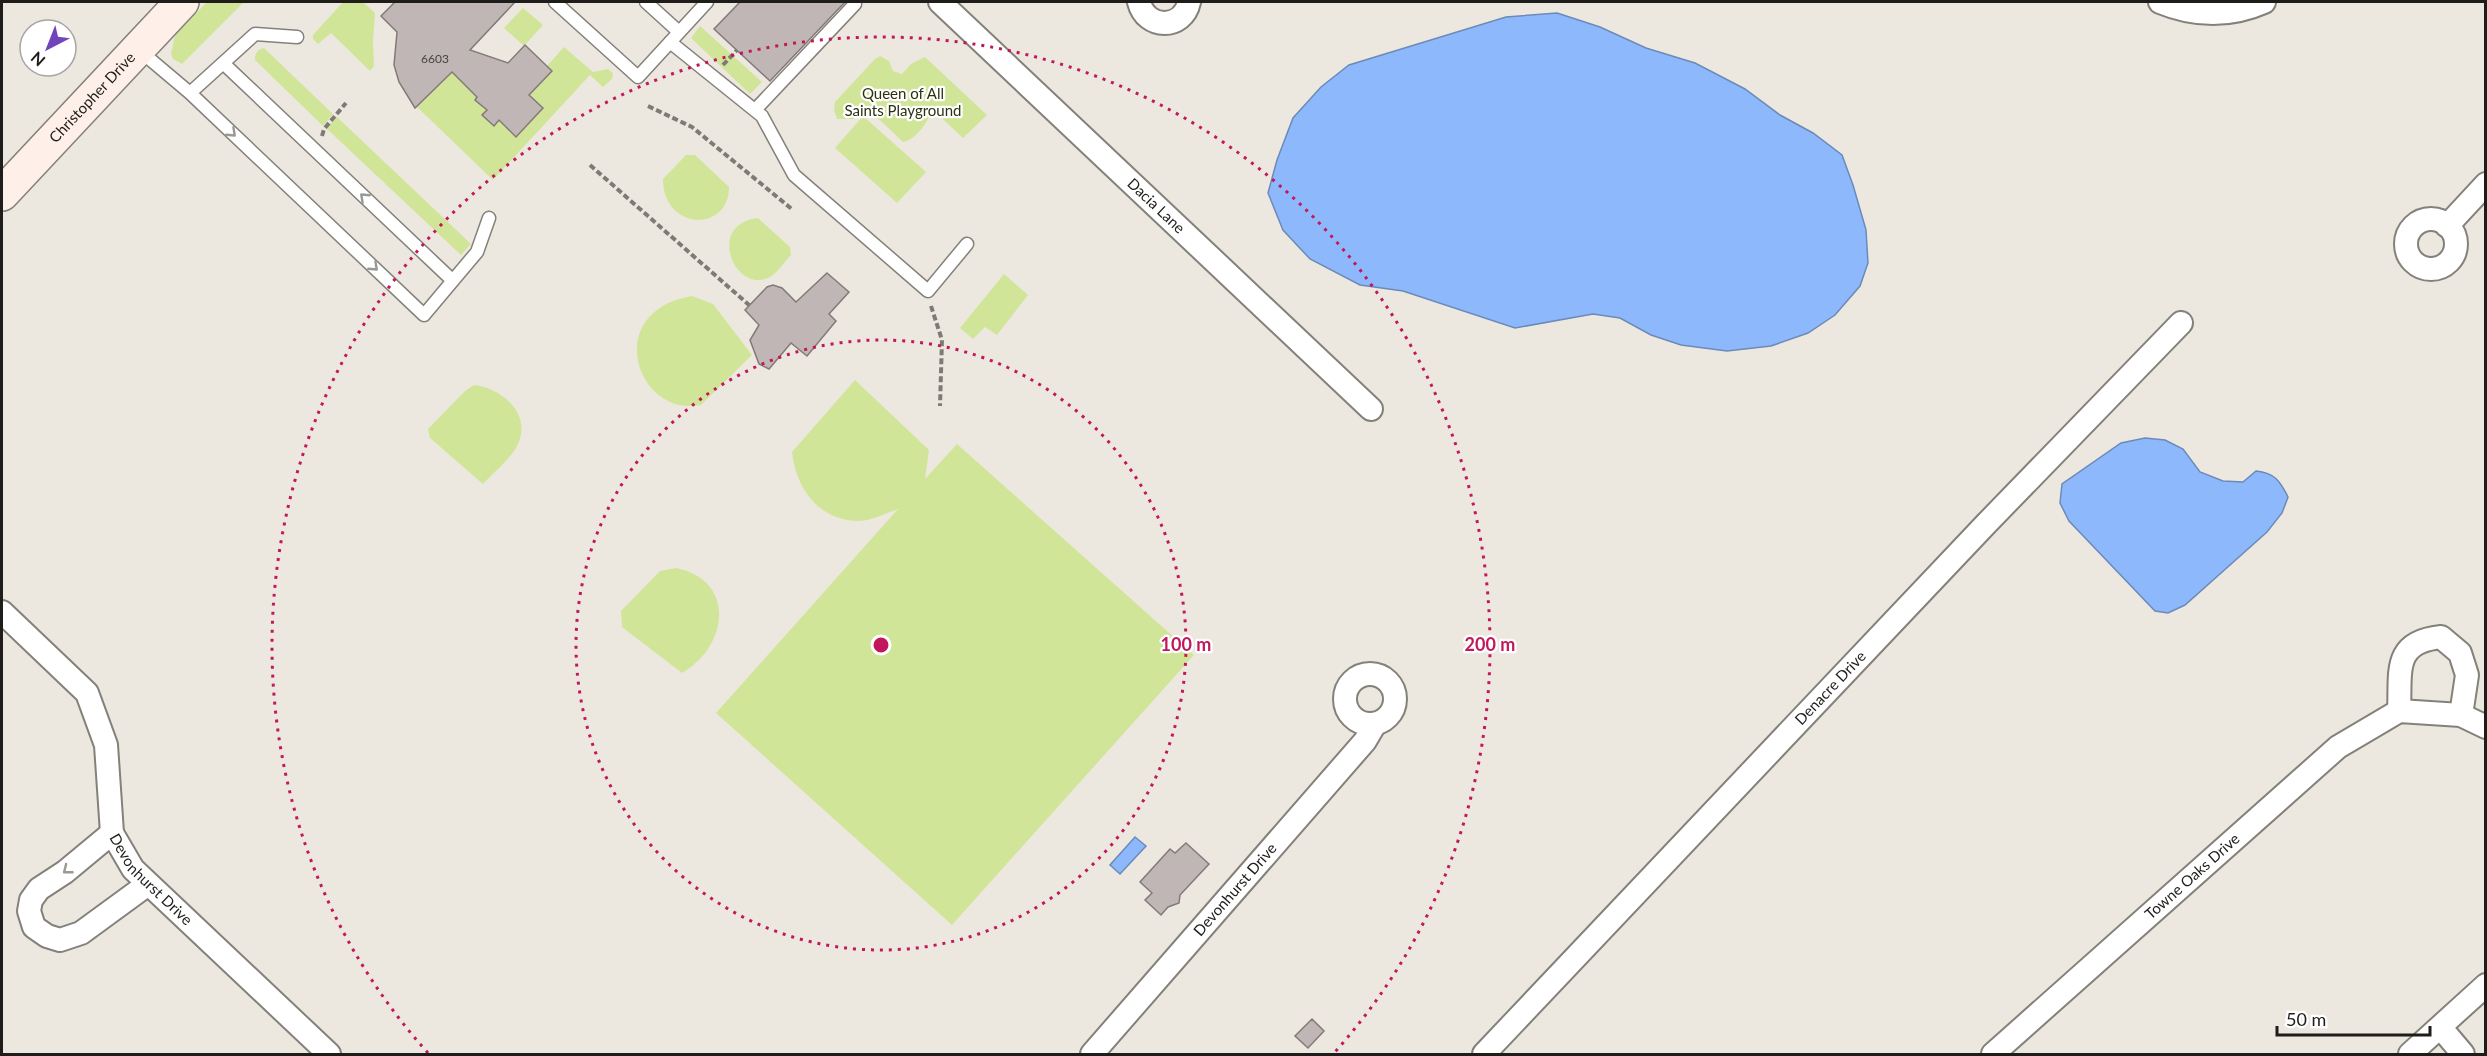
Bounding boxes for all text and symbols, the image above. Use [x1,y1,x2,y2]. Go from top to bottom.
north arrow [18,18,78,78]
text: N [27,48,49,71]
street label: Christopher Drive [45,48,138,146]
house number: 6603 [421,51,449,66]
park label: Queen of All Saints Playground [845,84,962,119]
one-way arrow [225,126,236,137]
street label: Dacia Lane [1124,174,1189,237]
one-way arrow [361,193,371,204]
one-way arrow [366,260,377,271]
text: 100 m [1161,633,1211,655]
text: 200 m [1465,633,1515,655]
centre of rings [871,635,891,655]
street label: Denacre Drive [1791,647,1869,728]
street label: Towne Oaks Drive [2141,829,2243,923]
street label: Devonhurst Drive [106,830,197,928]
street label: Devonhurst Drive [1189,839,1280,939]
one-way arrow [62,863,73,874]
scale bar [2277,999,2430,1037]
text: 50 m [2286,1008,2326,1030]

